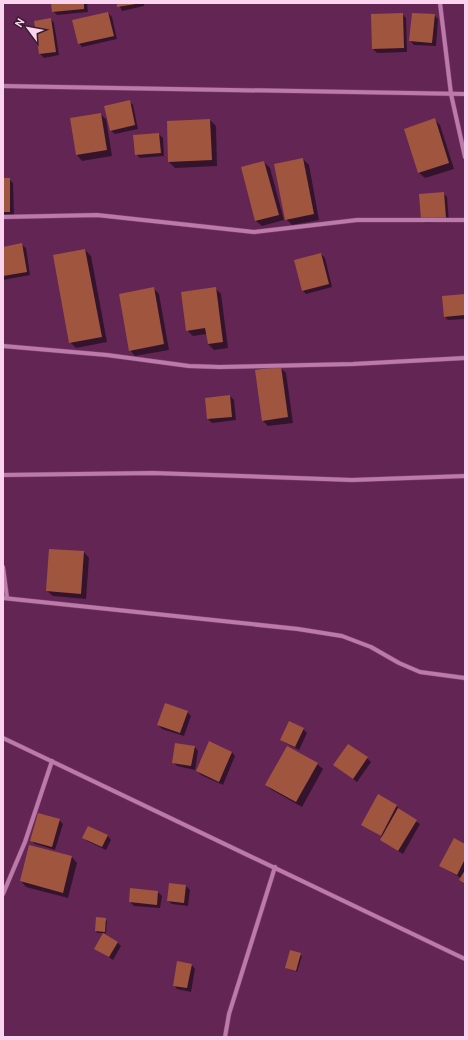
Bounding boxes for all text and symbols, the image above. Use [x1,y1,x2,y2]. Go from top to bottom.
north arrow [8,8,48,48]
text: N [12,16,27,29]

